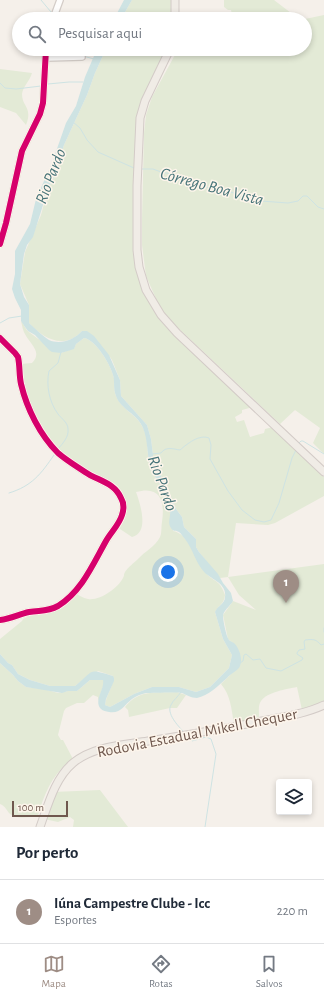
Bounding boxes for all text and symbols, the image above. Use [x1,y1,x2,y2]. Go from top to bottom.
search box [12,12,312,56]
icon: search [26,23,48,45]
text: Pesquisar aqui [58,26,142,41]
water label: Rio Pardo [32,146,69,206]
water label: Córrego Boa Vista [158,165,265,208]
water label: Rio Pardo [145,453,180,513]
your location [158,562,178,582]
pin: 1 [273,570,299,603]
street label: Rodovia Estadual Mikell Chequer [96,706,299,760]
map controls [276,779,312,815]
button: layers [276,779,312,815]
scale bar [12,799,68,818]
text: 100 m [18,802,44,813]
text: Por perto [16,844,79,861]
text: Iúna Campestre Clube - Icc [54,896,210,911]
text: 1 [27,905,31,918]
text: 220 m [277,905,308,918]
text: Esportes [54,914,97,927]
tab: Mapa [42,953,66,990]
tab: Rotas [149,953,173,990]
tab: Salvos [256,953,282,990]

